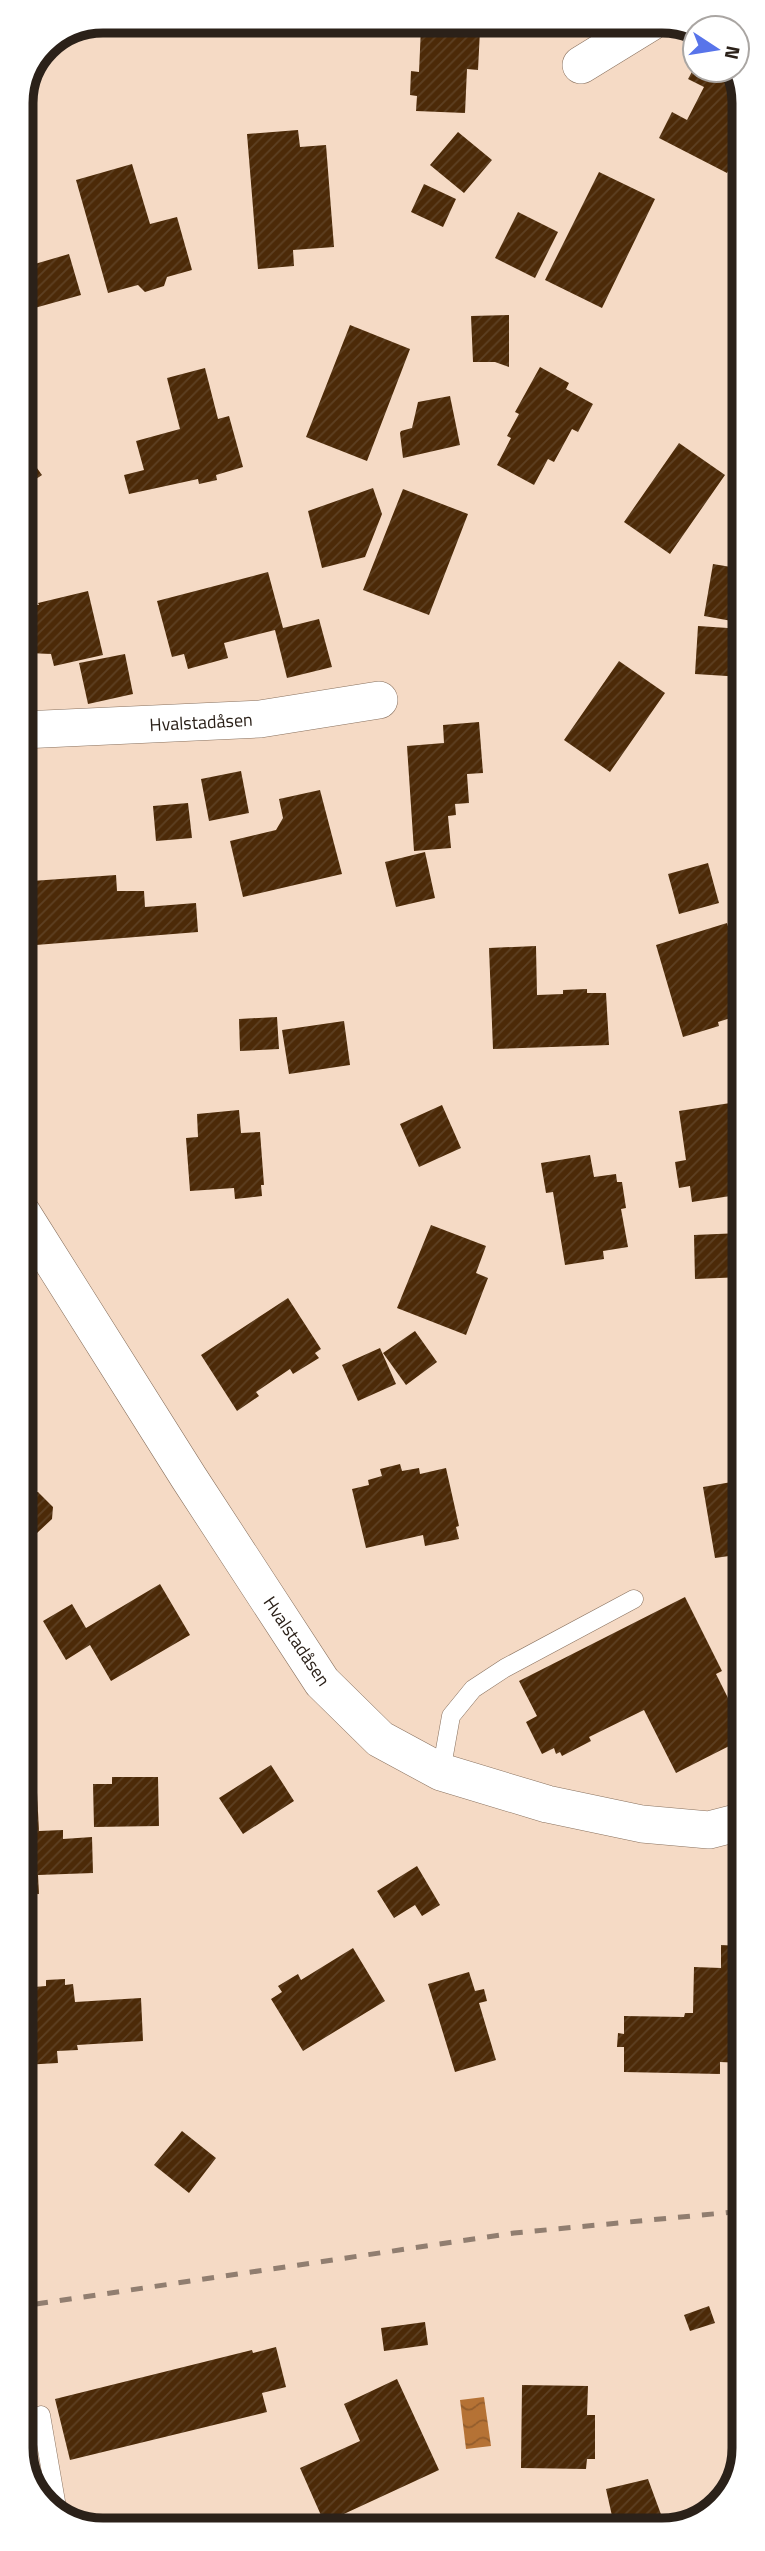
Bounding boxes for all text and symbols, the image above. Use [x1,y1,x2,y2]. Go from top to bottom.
north arrow [681,14,751,84]
text: N [718,43,749,62]
street label: Hvalstadåsen [149,706,253,738]
street label: Hvalstadåsen [257,1591,337,1691]

